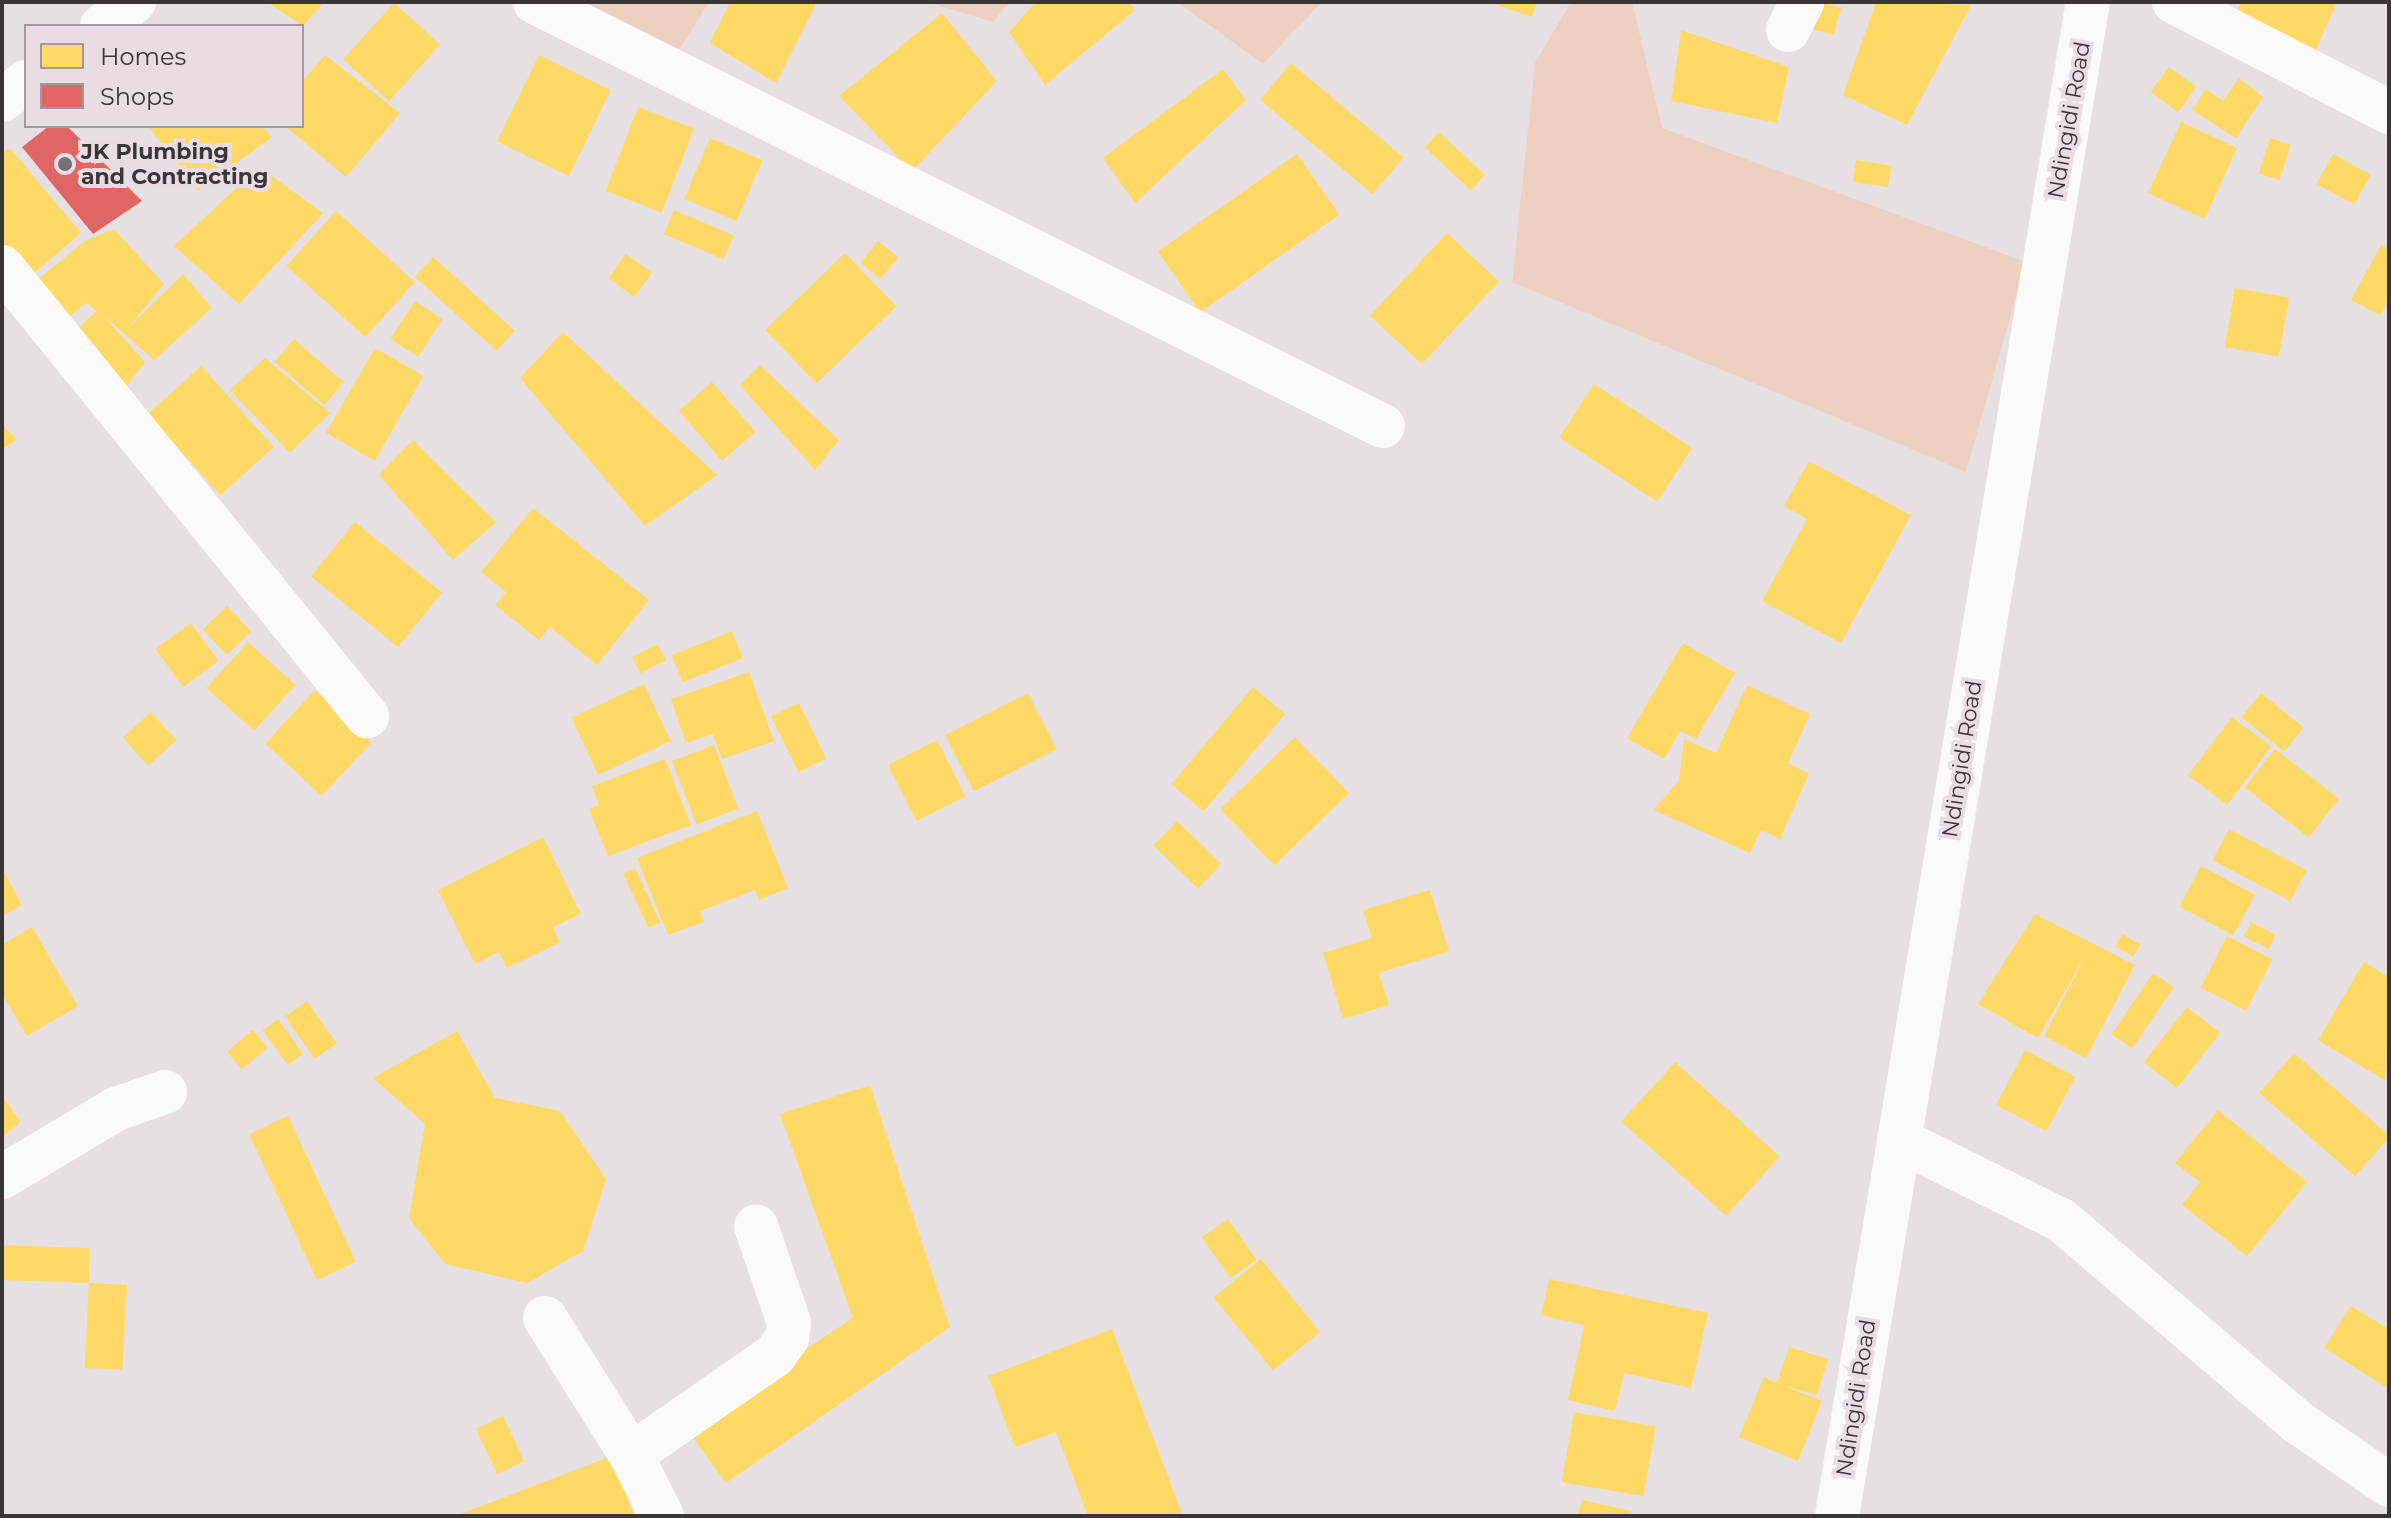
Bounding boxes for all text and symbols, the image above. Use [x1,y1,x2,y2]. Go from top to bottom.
legend [24,24,304,128]
street label: Ndingidi Road [2042,40,2096,200]
text: Homes [100,42,186,71]
text: Shops [100,82,174,111]
place label: JK Plumbing and Contracting [81,138,268,190]
marker: JK Plumbing and Contracting [56,155,74,173]
street label: Ndingidi Road [1937,679,1987,839]
street label: Ndingidi Road [1831,1318,1881,1478]

